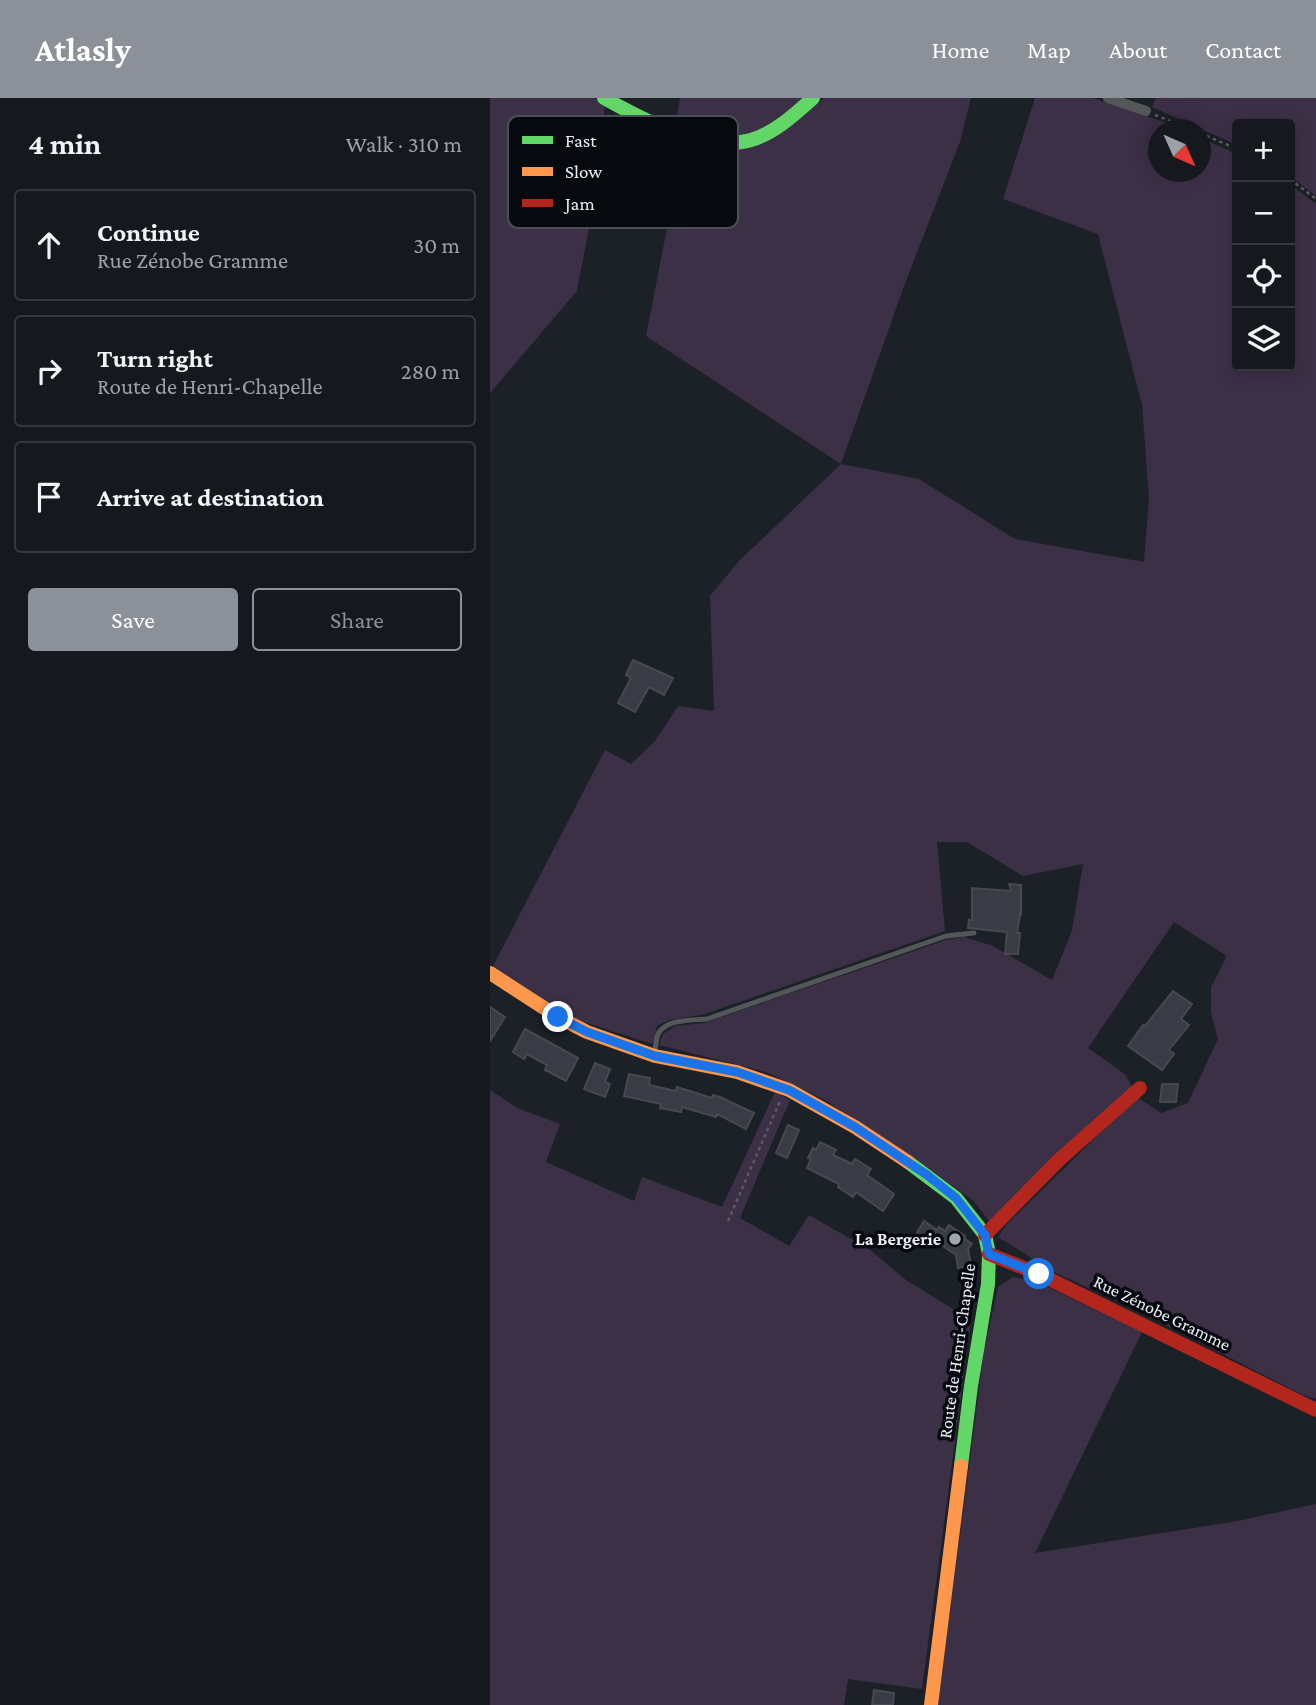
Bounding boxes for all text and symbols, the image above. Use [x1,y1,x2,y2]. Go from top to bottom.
text: Atlasly [35,31,131,68]
text: Home [932,36,989,63]
text: Map [1027,36,1071,63]
text: About [1109,36,1167,63]
text: Contact [1205,36,1281,63]
legend [508,116,738,228]
north arrow [1148,119,1211,182]
map controls [1232,119,1295,371]
button: + [1232,119,1295,182]
text: 4 min [28,127,101,160]
text: Fast [565,130,597,151]
text: Walk · 310 m [346,131,462,157]
text: Slow [565,161,602,182]
button: − [1232,182,1295,245]
text: Jam [563,193,595,214]
text: Continue [97,218,200,247]
icon: ahead [30,226,68,264]
text: 30 m [413,232,460,258]
button: locate [1232,245,1295,308]
text: Rue Zénobe Gramme [97,247,288,273]
button: layers [1232,308,1295,371]
text: Turn right [97,344,213,373]
icon: right [30,352,68,390]
text: 280 m [401,358,460,384]
text: Route de Henri-Chapelle [97,373,323,399]
icon: arrive [30,478,68,516]
text: Arrive at destination [97,483,324,512]
button: Save [28,588,238,651]
button: Share [252,588,462,651]
route end [542,1001,573,1032]
place label: La Bergerie [855,1229,941,1249]
marker: La Bergerie [947,1231,963,1247]
route start [1023,1258,1054,1289]
street label: Route de Henri-Chapelle [935,1262,979,1440]
street label: Rue Zénobe Gramme [1090,1271,1234,1355]

